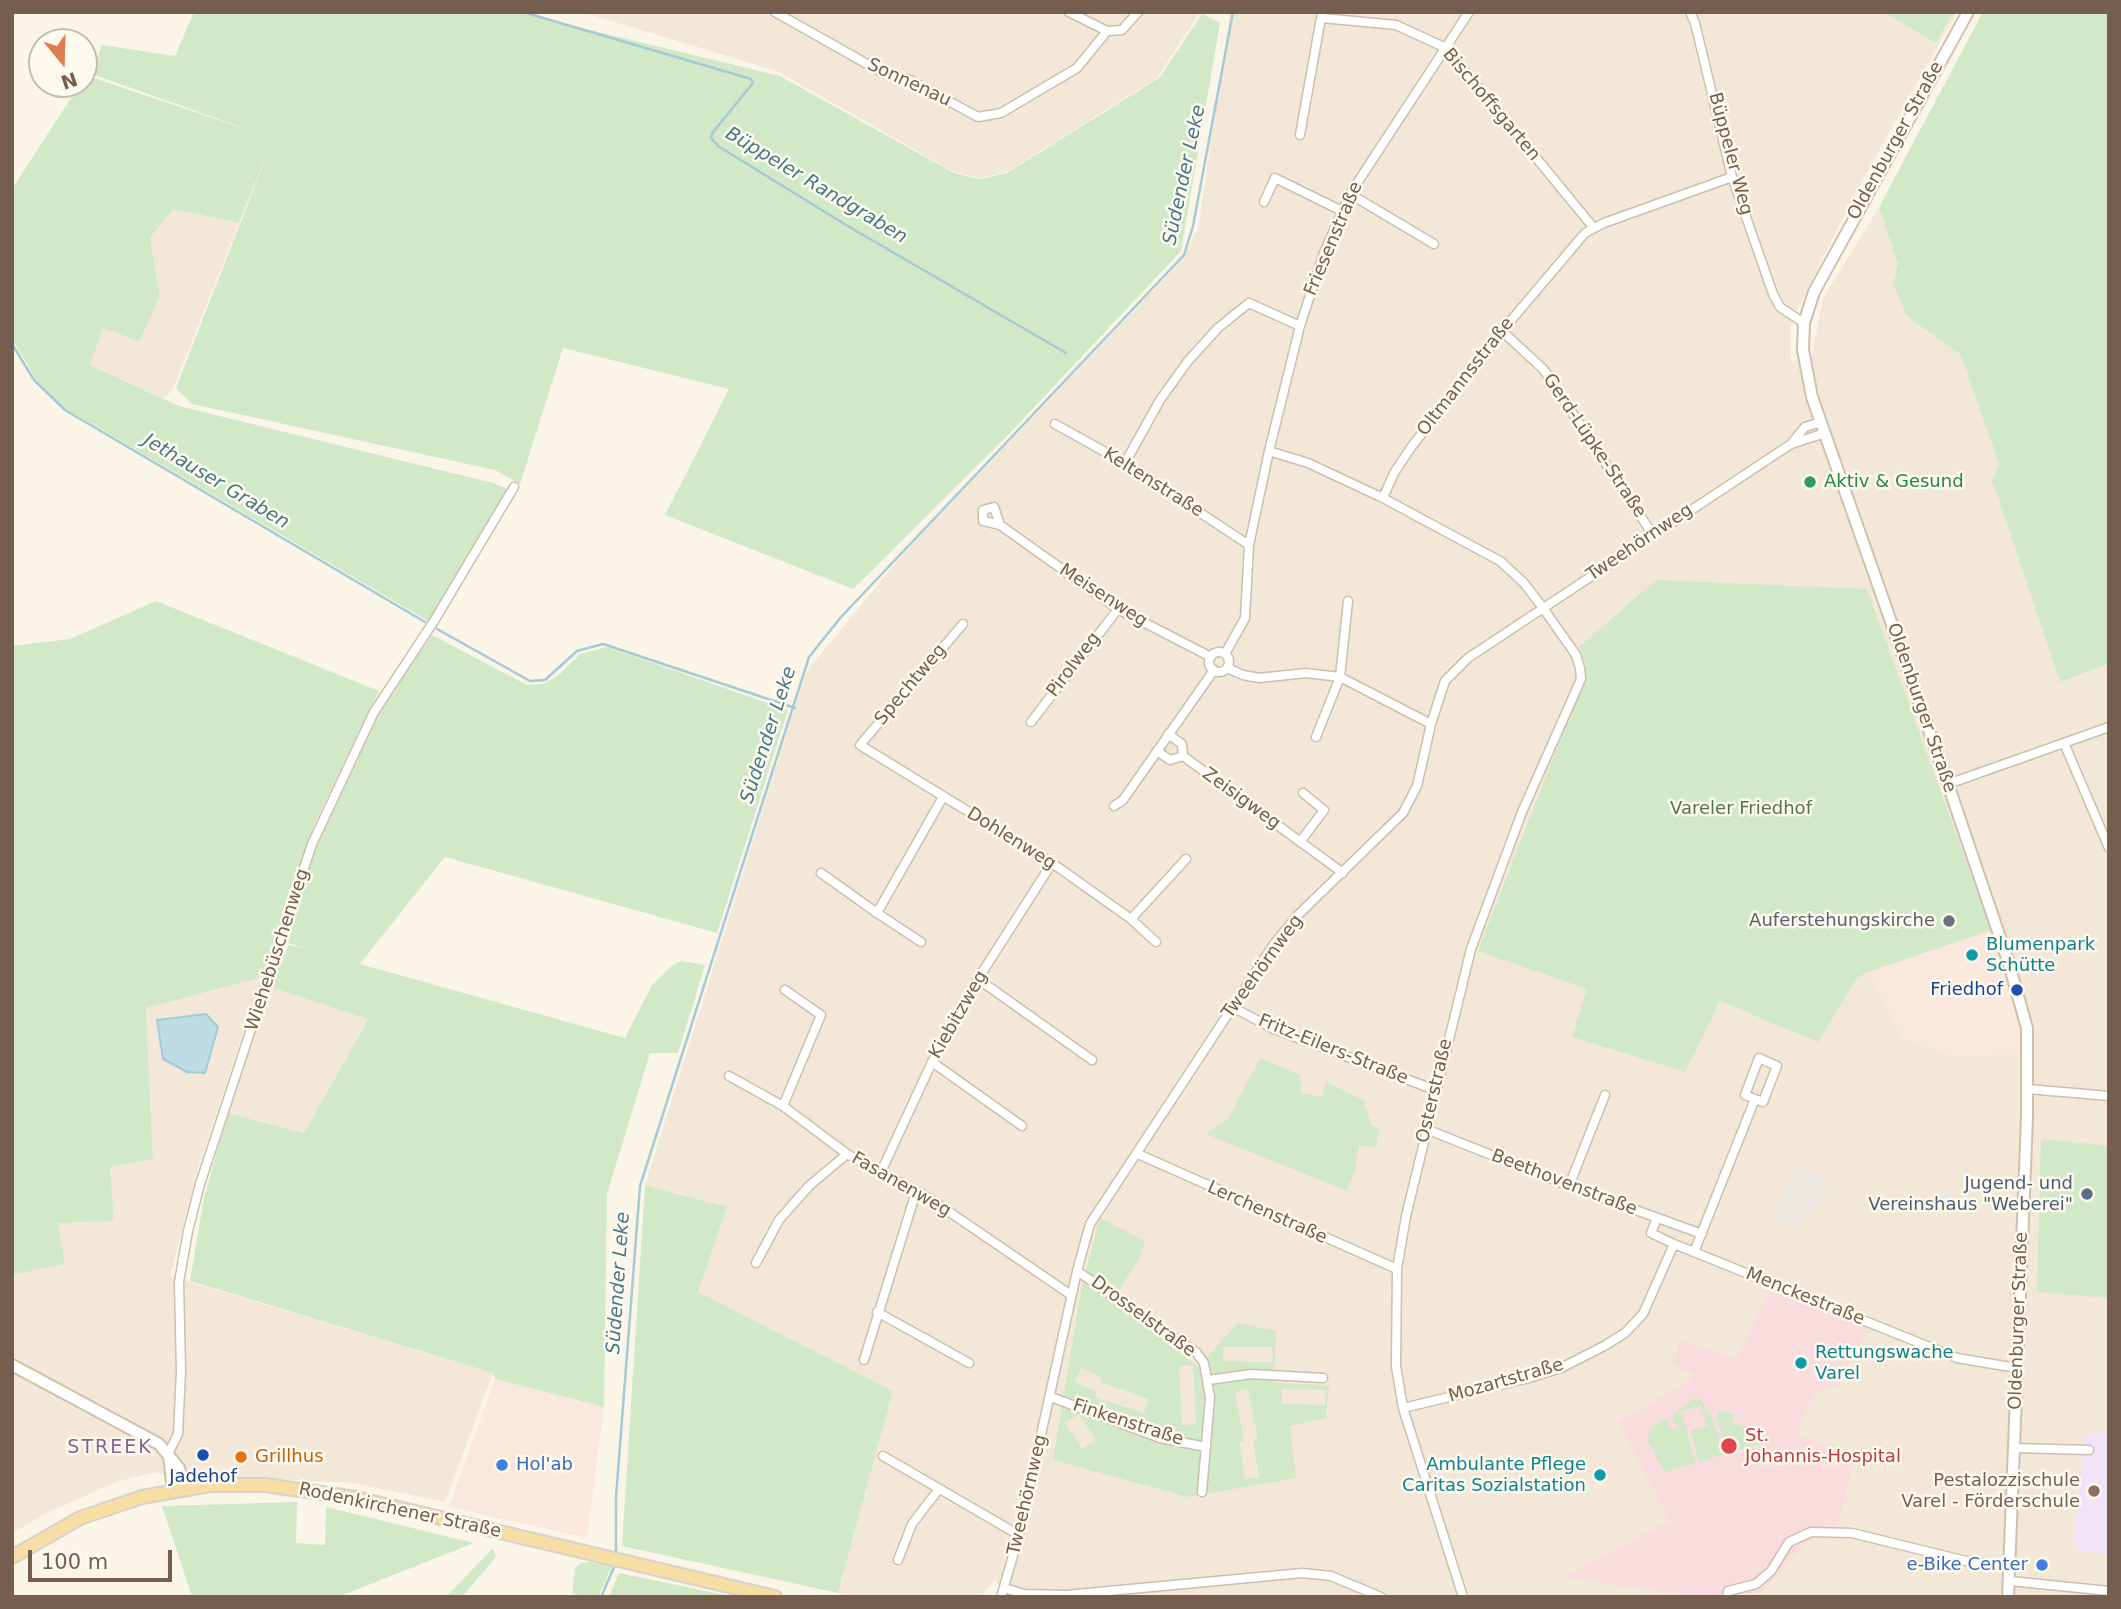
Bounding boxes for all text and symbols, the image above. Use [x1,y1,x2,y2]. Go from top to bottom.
north arrow [28,28,98,98]
street label: Bischoffsgarten [1438,44,1544,166]
street label: Sonnenau [864,54,954,112]
street label: Oldenburger Straße [1843,58,1949,224]
text: N [58,68,80,94]
street label: Büppeler Weg [1703,90,1757,218]
water label: Südender Leke [1159,103,1211,247]
water label: Büppeler Randgraben [721,123,911,249]
street label: Friesenstraße [1300,179,1368,299]
street label: Oltmannsstraße [1413,314,1519,440]
street label: Gerd-Lüpke-Straße [1538,370,1650,522]
water label: Jethauser Graben [139,430,293,534]
street label: Keltenstraße [1099,444,1207,522]
place label: Aktiv & Gesund [1824,471,1964,493]
marker: Aktiv & Gesund [1802,474,1818,490]
street label: Tweehörnweg [1583,500,1697,586]
street label: Meisenweg [1055,560,1151,632]
street label: Oldenburger Straße [1882,620,1960,796]
street label: Pirolweg [1043,628,1105,702]
street label: Spechtweg [871,640,951,730]
water label: Südender Leke [736,664,802,806]
street label: Zeisigweg [1198,763,1284,835]
park label: Vareler Friedhof [1670,798,1812,820]
street label: Dohlenweg [962,803,1060,875]
street label: Wiehebüschenweg [242,866,314,1034]
place label: Auferstehungskirche [1749,910,1935,932]
street label: Tweehörnweg [1218,911,1308,1023]
marker: Auferstehungskirche [1941,913,1957,929]
place label: Blumenpark Schütte [1986,934,2095,976]
marker: Blumenpark Schütte [1964,947,1980,963]
street label: Kiebitzweg [925,967,993,1063]
place label: Friedhof [1930,979,2003,1001]
marker: Friedhof [2009,982,2025,998]
street label: Fritz-Eilers-Straße [1255,1010,1411,1090]
street label: Osterstraße [1413,1037,1457,1145]
street label: Beethovenstraße [1488,1145,1640,1221]
street label: Fasanenweg [847,1148,955,1222]
place label: Jugend- und Vereinshaus "Weberei" [1868,1173,2073,1216]
street label: Lerchenstraße [1204,1177,1330,1249]
marker: Jugend- und Vereinshaus "Weberei" [2079,1186,2095,1202]
water label: Südender Leke [603,1211,635,1355]
street label: Oldenburger Straße [2005,1232,2033,1410]
street label: Menckestraße [1743,1263,1867,1331]
street label: Drosselstraße [1086,1272,1200,1362]
place label: Rettungswache Varel [1815,1342,1954,1384]
street label: Mozartstraße [1446,1354,1566,1408]
marker: Rettungswache Varel [1793,1355,1809,1371]
street label: Finkenstraße [1070,1395,1186,1451]
place label: St. Johannis-Hospital [1745,1425,1901,1468]
street label: Tweehörnweg [1004,1433,1052,1557]
marker: St. Johannis-Hospital [1719,1436,1739,1456]
district label: STREEK [68,1437,152,1459]
place label: Grillhus [255,1446,324,1468]
marker: Jadehof [195,1447,211,1463]
marker: Grillhus [233,1449,249,1465]
place label: Hol'ab [516,1454,573,1476]
place label: Ambulante Pflege Caritas Sozialstation [1402,1454,1586,1496]
marker: Hol'ab [494,1457,510,1473]
place label: Jadehof [169,1466,237,1488]
marker: Ambulante Pflege Caritas Sozialstation [1592,1467,1608,1483]
place label: Pestalozzischule Varel - Förderschule [1901,1470,2080,1512]
street label: Rodenkirchener Straße [297,1479,503,1543]
marker: Pestalozzischule Varel - Förderschule [2086,1483,2102,1499]
scale bar [32,1536,175,1580]
text: 100 m [41,1550,108,1574]
place label: e-Bike Center [1907,1554,2028,1576]
marker: e-Bike Center [2034,1557,2050,1573]

